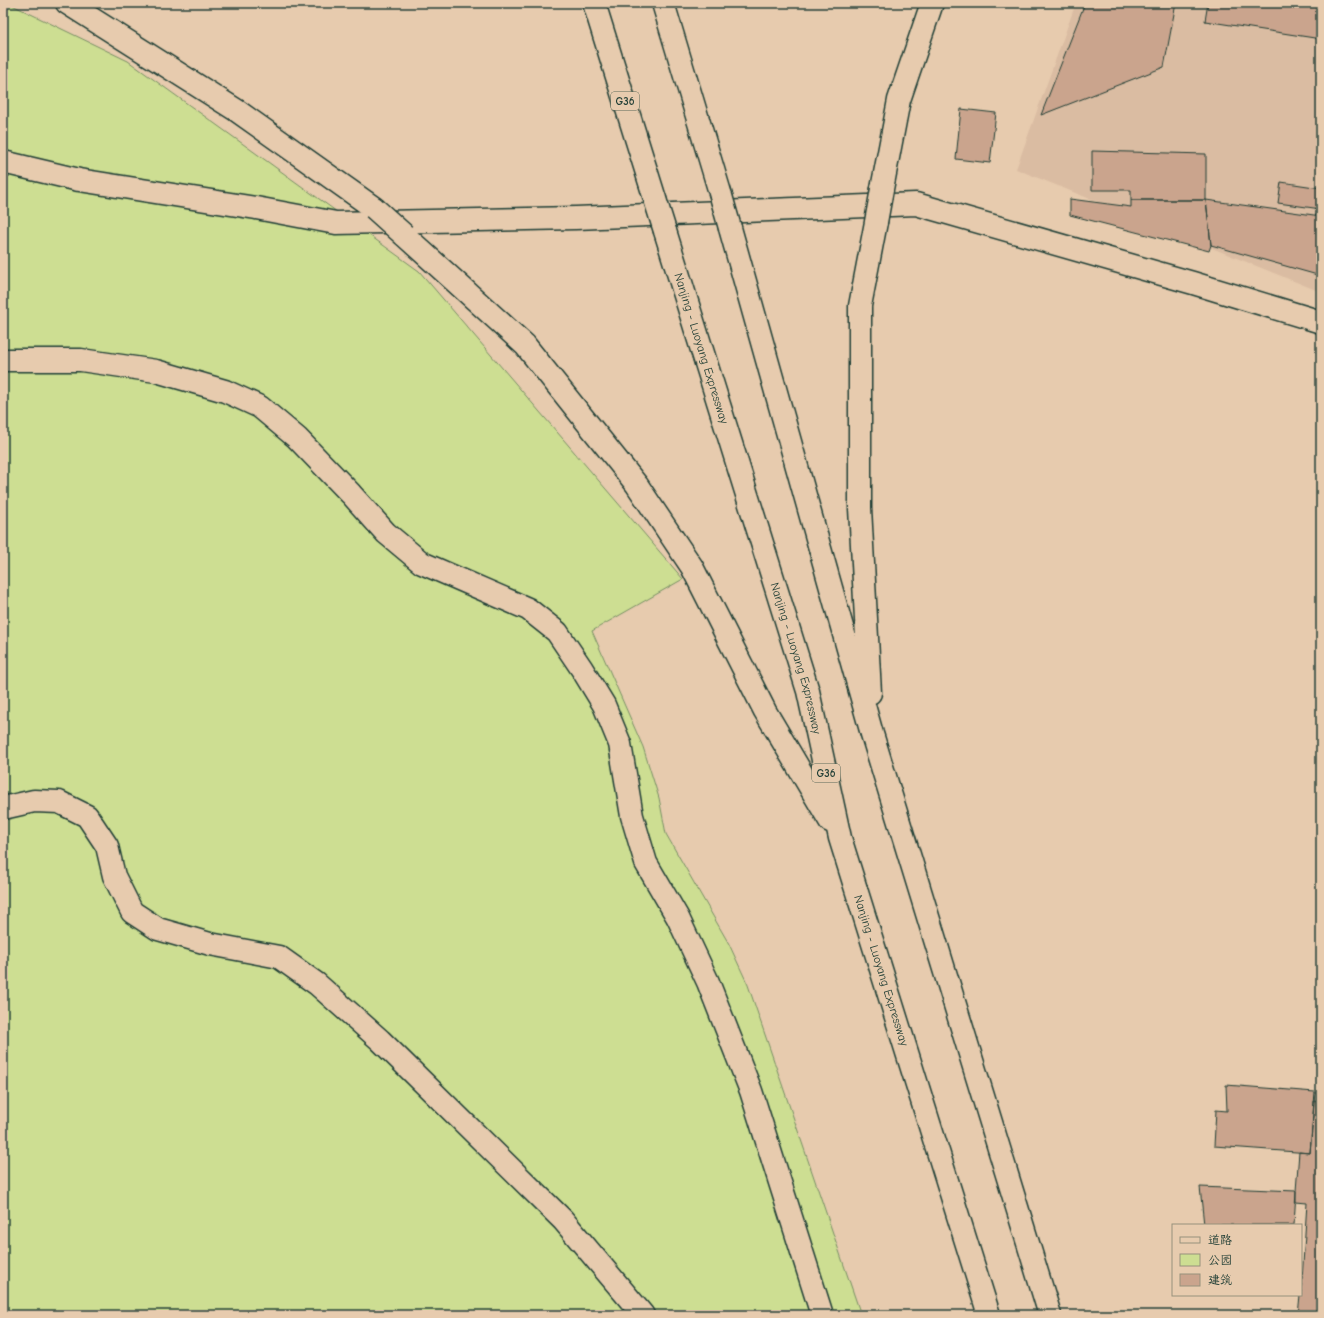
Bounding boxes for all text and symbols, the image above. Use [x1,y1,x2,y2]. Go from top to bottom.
road number: G36 [611,92,639,110]
street label: Nanjing - Luoyang Expressway [671,271,732,426]
street label: Nanjing - Luoyang Expressway [768,581,824,736]
road number: G36 [812,764,840,782]
street label: Nanjing - Luoyang Expressway [851,893,912,1048]
legend [1172,1224,1302,1296]
text: 道路 [1208,1233,1232,1247]
text: 公园 [1208,1253,1232,1267]
text: 建筑 [1208,1273,1232,1287]

